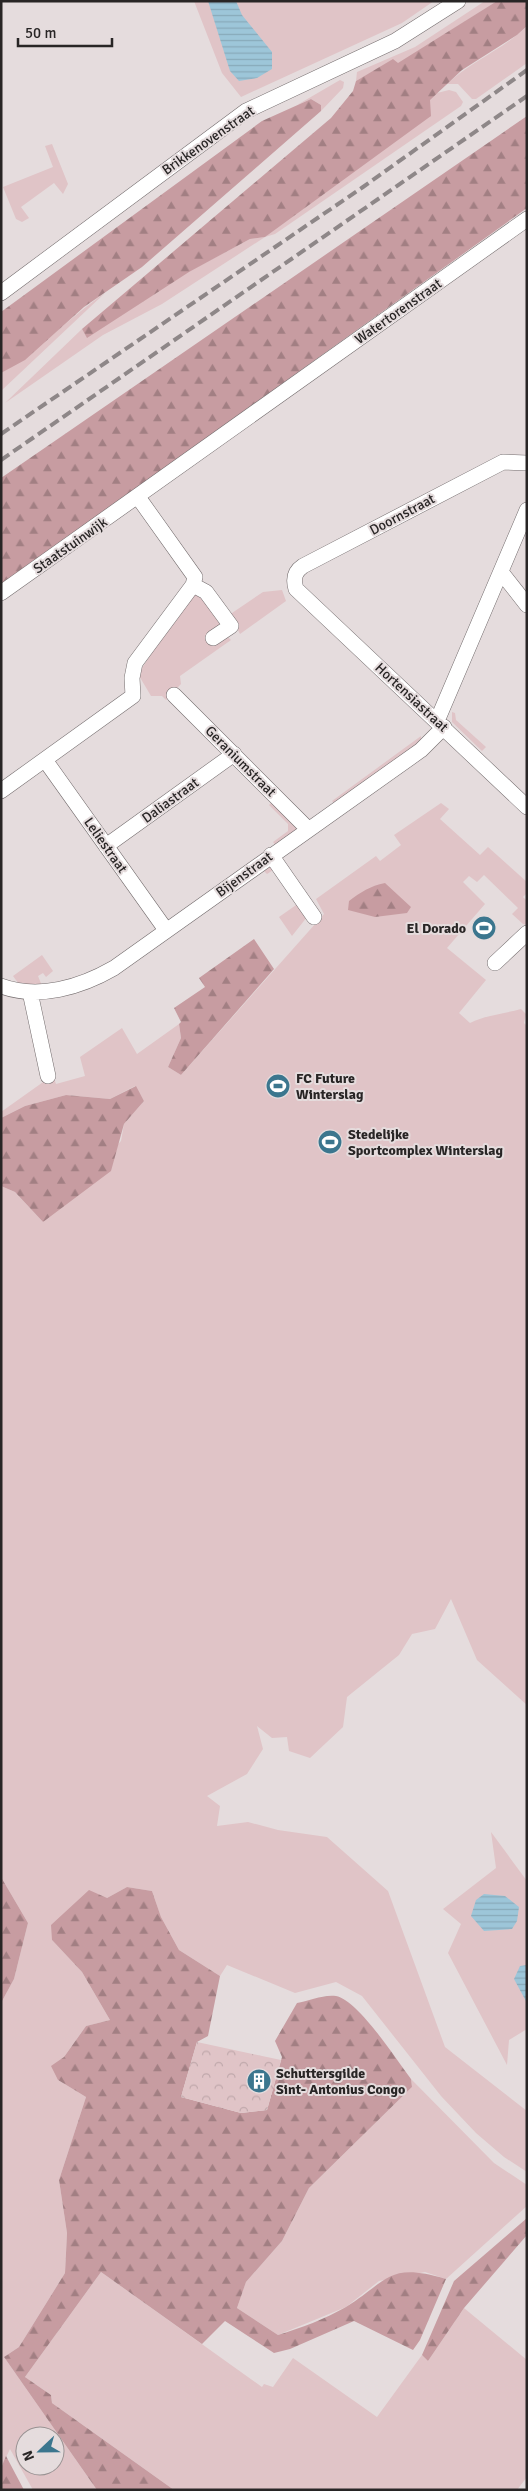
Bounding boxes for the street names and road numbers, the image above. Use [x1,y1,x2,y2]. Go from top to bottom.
street label: Brikkenovenstraat [159,102,258,179]
street label: Watertorenstraat [352,275,445,348]
street label: Doornstraat [367,490,438,539]
street label: Staatstuinwijk [30,514,111,577]
street label: Hortensiastraat [372,659,452,736]
street label: Geraniumstraat [202,722,280,800]
street label: Daliastraat [139,774,202,827]
street label: Leliestraat [80,814,131,876]
street label: Bijenstraat [213,848,276,901]

